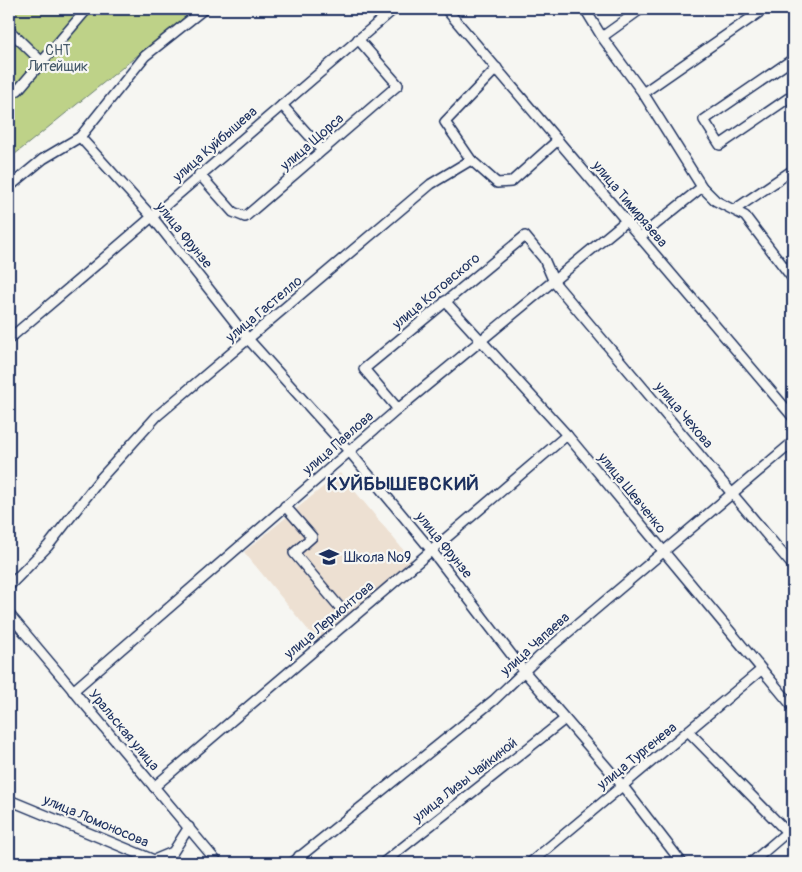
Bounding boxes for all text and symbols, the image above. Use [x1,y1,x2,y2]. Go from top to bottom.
park label: СНТ Литейщик [27,42,88,75]
street label: улица Куйбышева [169,103,261,186]
street label: улица Щорса [276,110,347,175]
street label: улица Тимирязева [588,157,671,251]
street label: улица Фрунзе [151,198,216,272]
street label: улица Котовского [388,249,484,333]
street label: улица Гастелло [222,272,306,346]
street label: улица Чехова [651,378,717,452]
street label: улица Павлова [298,408,377,479]
street label: улица Шевченко [594,448,670,537]
district label: КУЙБЫШЕВСКИЙ [327,472,479,496]
street label: улица Фрунзе [411,508,476,582]
school or university icon: Школа №9 [318,546,340,568]
place label: Школа №9 [344,549,411,566]
street label: улица Лермонтова [280,578,377,663]
street label: улица Чапаева [496,609,573,680]
street label: Уральская улица [85,686,163,774]
street label: улица Тургенева [593,719,680,794]
street label: улица Лизы Чайкиной [409,734,521,827]
street label: улица Ломоносова [40,791,151,851]

